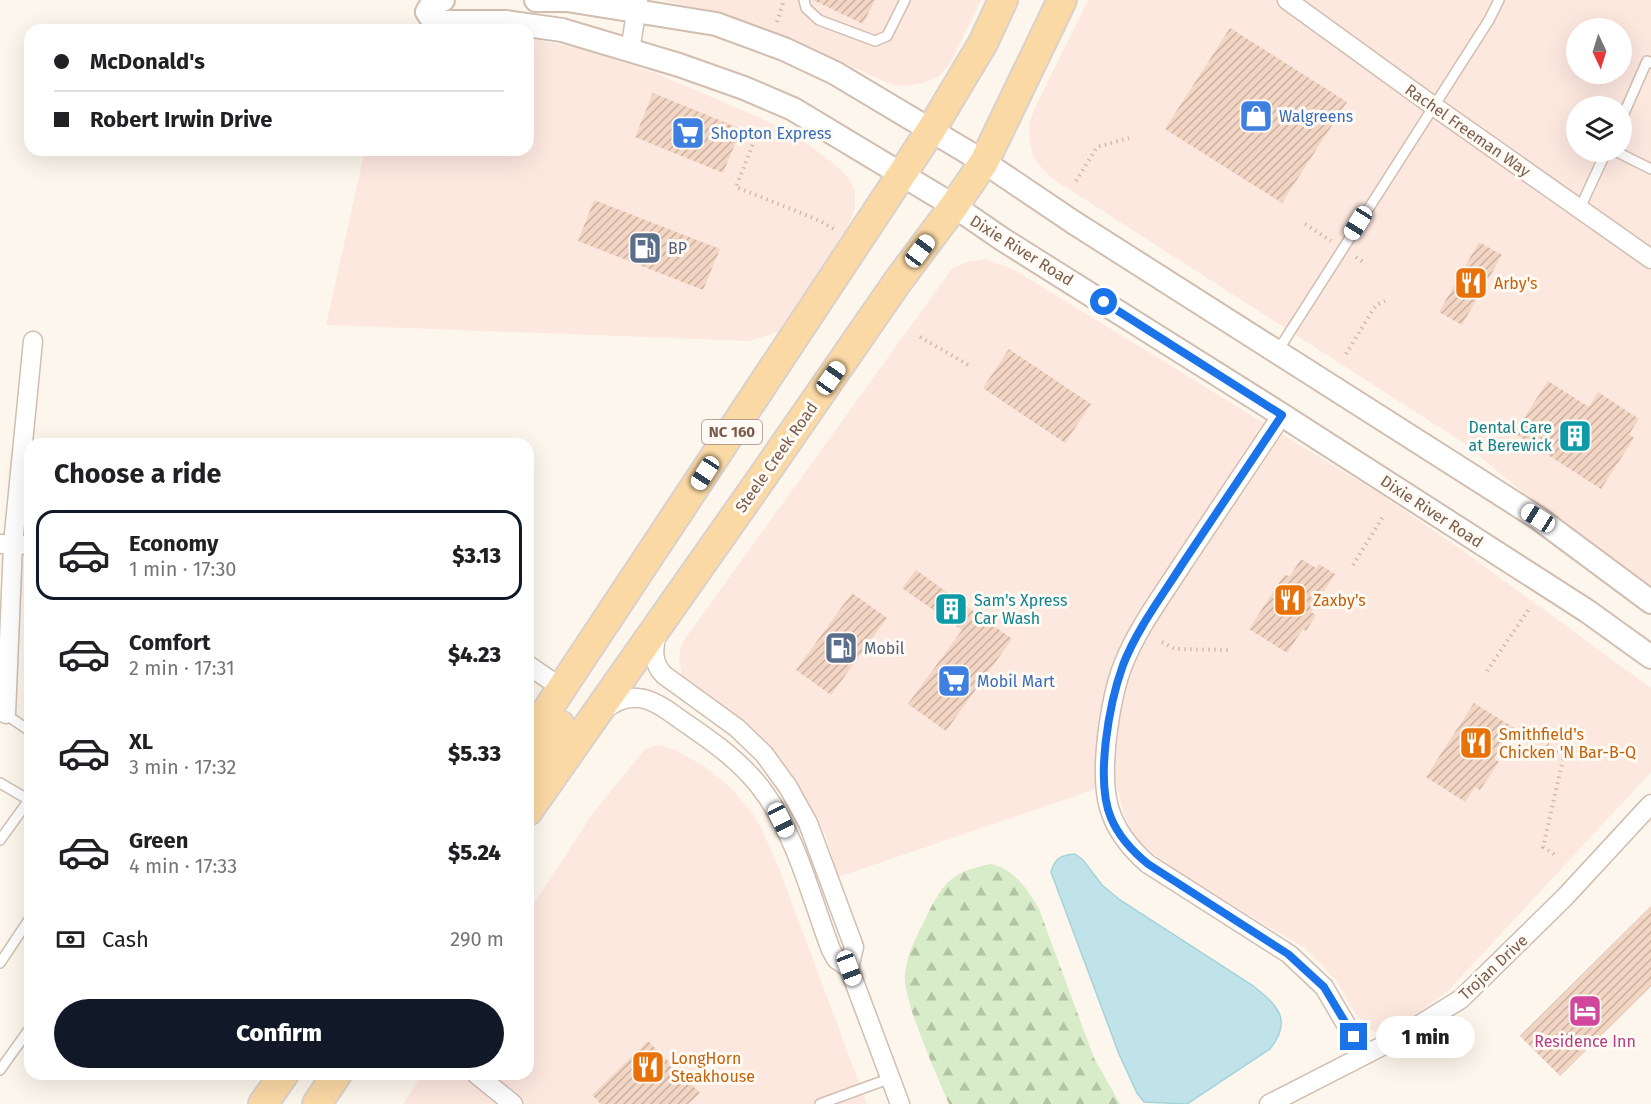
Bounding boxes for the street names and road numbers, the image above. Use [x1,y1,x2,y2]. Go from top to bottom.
street label: Rachel Freeman Way [1401,80,1534,181]
street label: Dixie River Road [967,211,1077,290]
street label: Steele Creek Road [731,398,822,516]
road number: NC 160 [702,420,762,444]
street label: Dixie River Road [1377,471,1486,552]
street label: Trojan Drive [1455,931,1532,1004]

